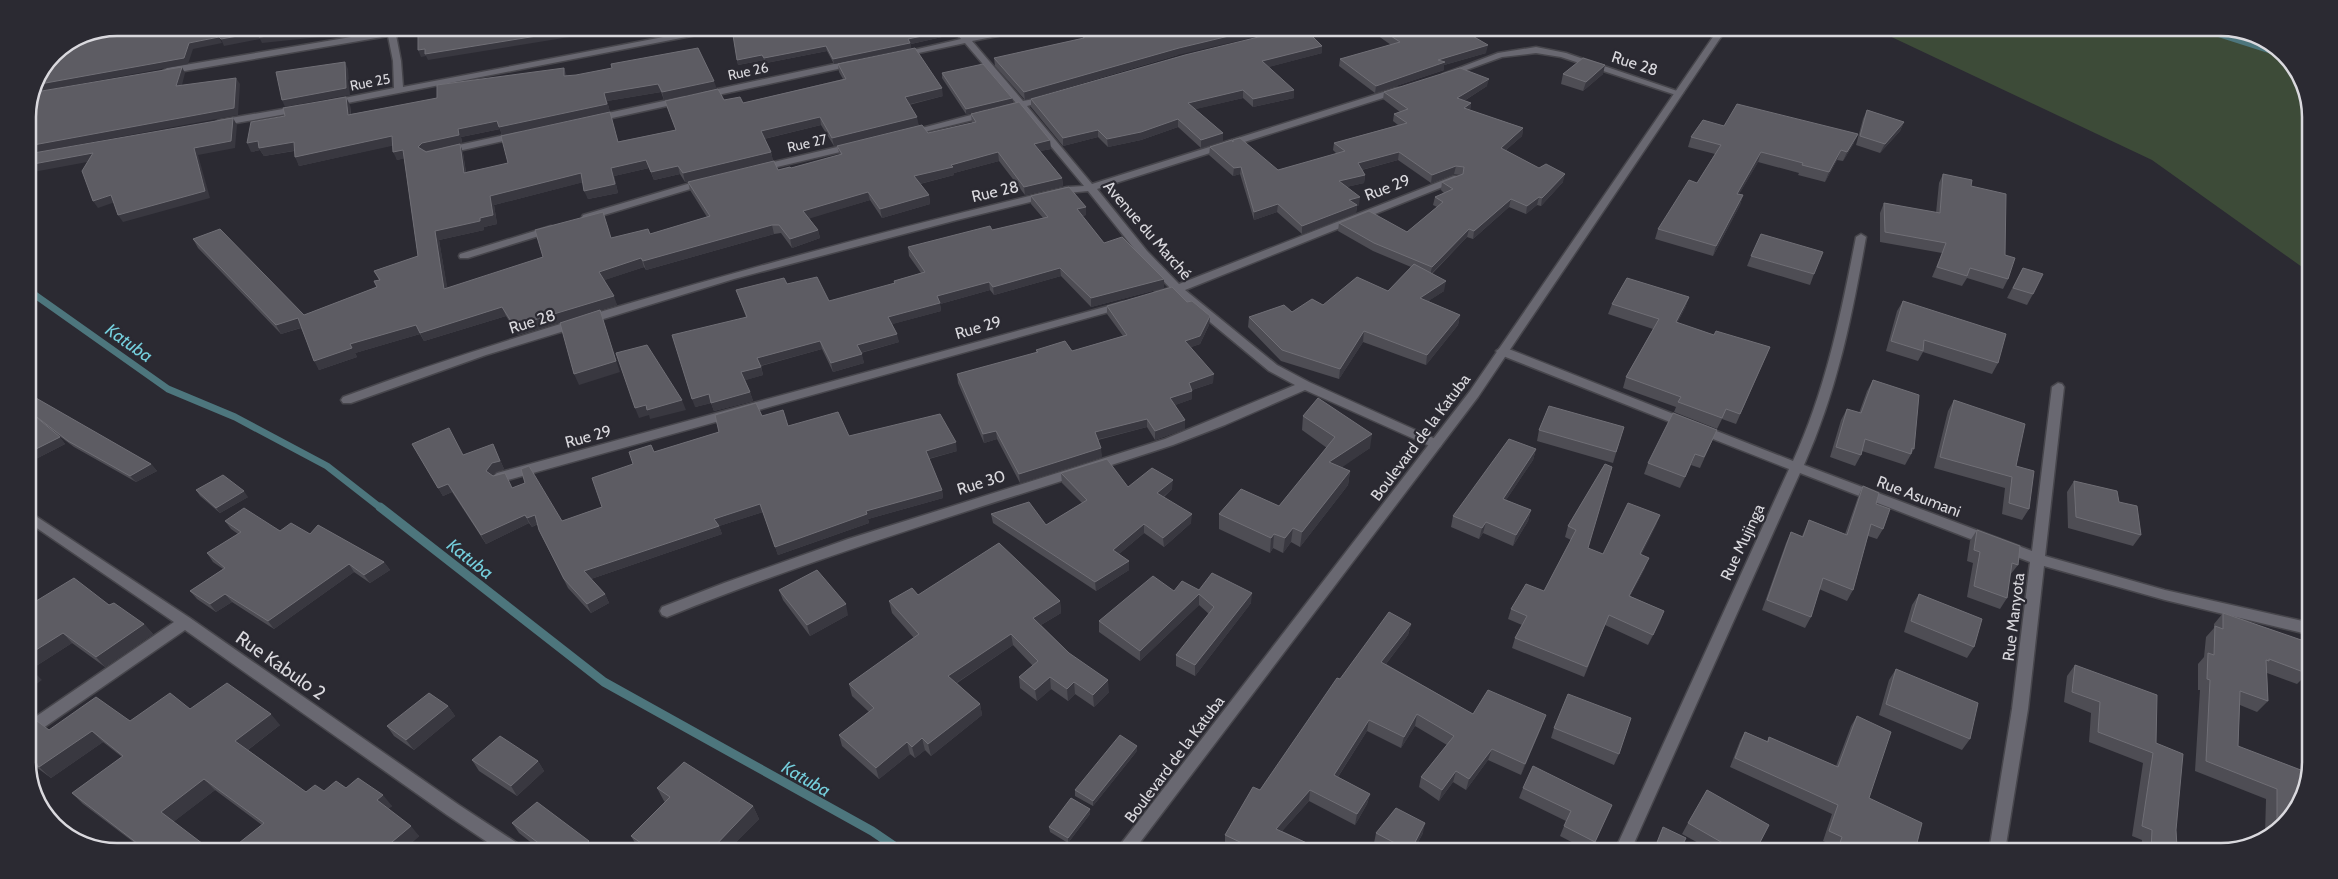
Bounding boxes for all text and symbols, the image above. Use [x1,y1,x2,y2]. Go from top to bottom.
street label: Rue 28 [1609,47,1660,80]
street label: Rue 26 [726,58,770,84]
street label: Rue 25 [348,69,392,95]
street label: Rue 27 [785,130,829,156]
street label: Rue 29 [1362,170,1413,205]
street label: Rue 28 [970,177,1020,206]
street label: Avenue du Marché [1100,177,1196,284]
street label: Rue 28 [507,305,558,338]
street label: Rue 29 [953,312,1003,343]
water label: Katuba [101,319,157,367]
street label: Boulevard de la Katuba [1366,370,1475,505]
street label: Rue 29 [563,421,613,452]
street label: Rue 30 [955,466,1008,499]
street label: Rue Asumani [1874,472,1964,521]
street label: Rue Mujinga [1716,501,1769,583]
water label: Katuba [442,534,498,584]
street label: Rue Manyota [1999,572,2028,662]
street label: Rue Kabulo 2 [231,626,330,705]
street label: Boulevard de la Katuba [1120,692,1229,827]
water label: Katuba [778,756,834,802]

